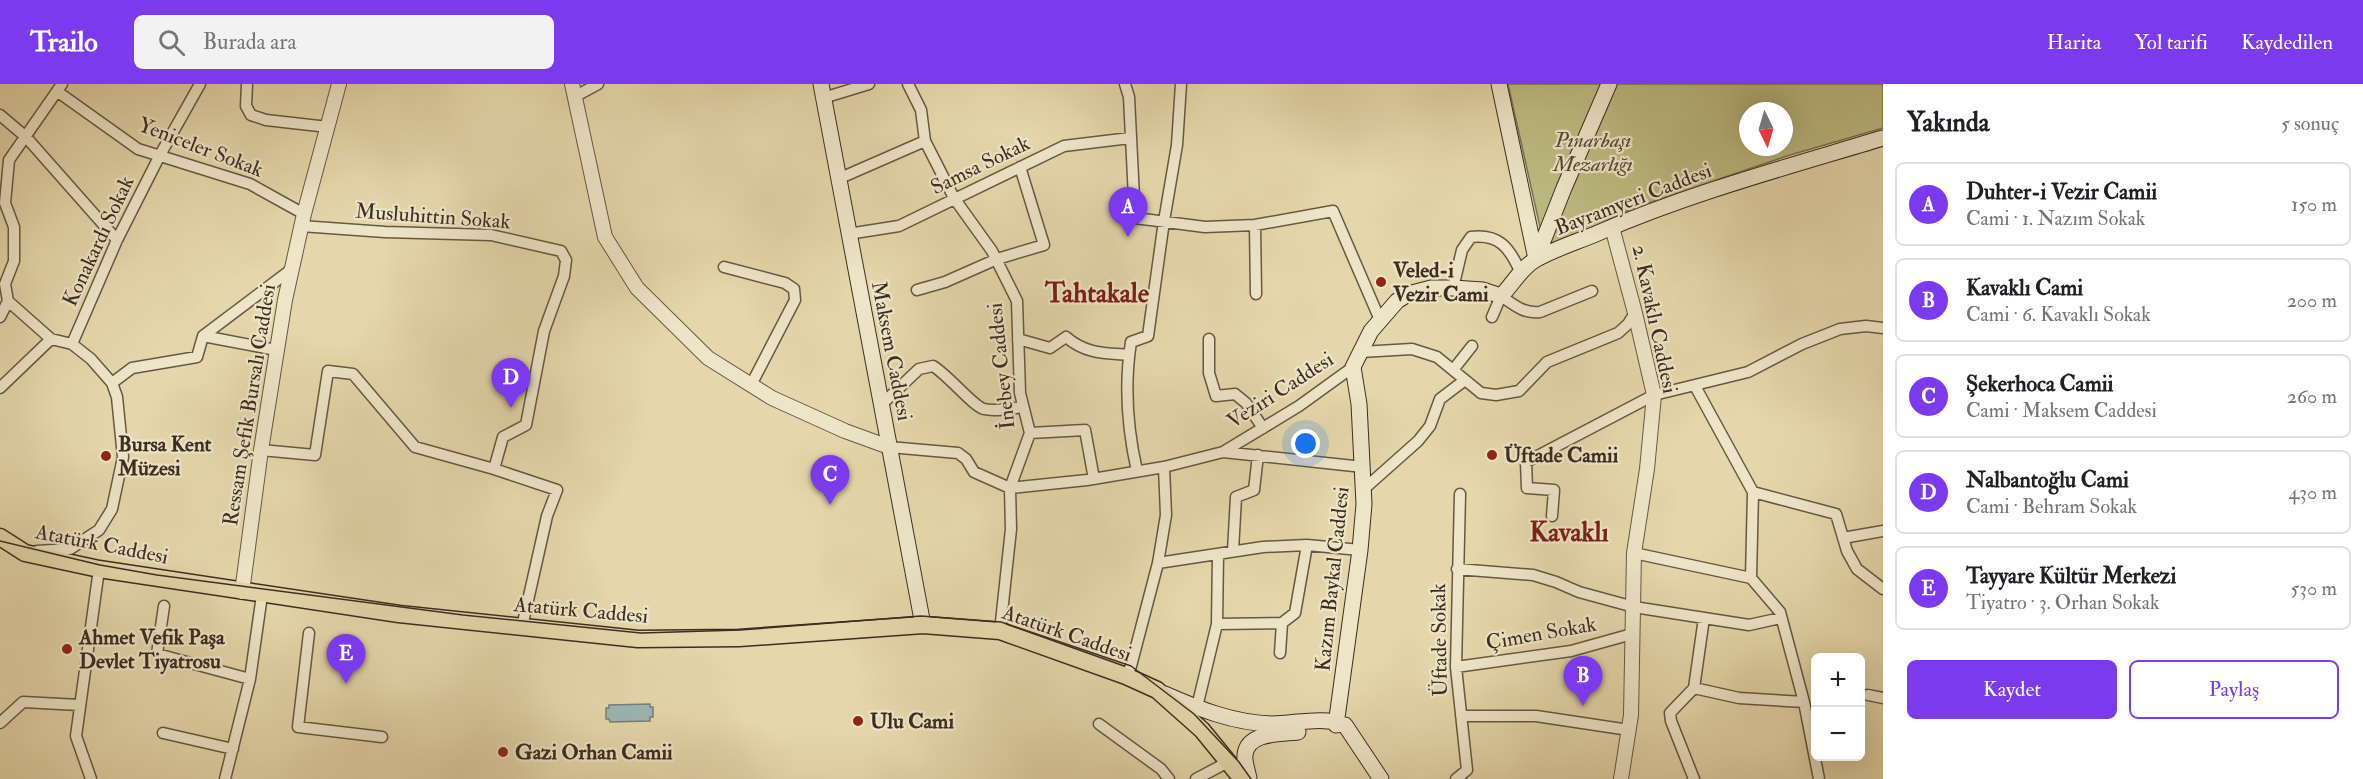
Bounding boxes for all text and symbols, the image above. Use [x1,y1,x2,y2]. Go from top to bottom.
search box [134,15,554,69]
text: Trailo [30,25,98,60]
icon: search [155,26,188,59]
text: Burada ara [203,28,297,56]
text: Harita [2047,29,2101,56]
text: Yol tarifi [2134,29,2208,56]
text: Kaydedilen [2241,29,2333,56]
north arrow [1739,102,1793,156]
text: Yakında [1907,107,1989,139]
street label: Yeniceler Sokak [135,111,267,184]
text: 5 sonuç [2281,111,2339,136]
park label: Pınarbaşı Mezarlığı [1551,127,1633,178]
street label: Samsa Sokak [926,130,1034,201]
street label: Bayramyeri Caddesi [1551,157,1716,242]
street label: Konakardı Sokak [56,172,140,311]
text: Duhter-i Vezir Camii [1966,178,2157,206]
pin: A [1108,188,1148,237]
text: A [1922,192,1935,217]
text: 150 m [2291,192,2337,217]
street label: Musluhittin Sokak [354,198,511,235]
text: Cami · 1. Nazım Sokak [1966,206,2145,231]
street label: 2. Kavaklı Caddesi [1626,242,1684,396]
place label: Veled-i Vezir Cami [1392,257,1489,308]
text: Kavaklı Cami [1966,274,2083,302]
marker: Veled-i Vezir Cami [1374,275,1388,289]
district label: Tahtakale [1044,277,1150,310]
street label: Maksem Caddesi [865,279,918,424]
street label: Ressam Şefik Bursalı Caddesi [217,282,282,528]
text: B [1922,288,1935,313]
text: 200 m [2287,288,2337,313]
street label: İnebey Caddesi [981,301,1022,431]
text: Cami · 6. Kavaklı Sokak [1966,302,2151,327]
street label: Veziri Caddesi [1222,346,1339,435]
pin: D [492,358,530,408]
text: Şekerhoca Camii [1966,370,2113,398]
text: C [1921,384,1936,409]
text: 260 m [2287,384,2337,409]
text: Cami · Maksem Caddesi [1966,398,2157,423]
your location [1291,429,1320,458]
place label: Bursa Kent Müzesi [117,431,212,482]
place label: Üftade Camii [1504,442,1619,469]
marker: Üftade Camii [1485,448,1499,462]
marker: Bursa Kent Müzesi [99,449,113,463]
pin: C [810,456,850,505]
text: Nalbantoğlu Cami [1966,466,2129,494]
text: D [1920,480,1937,505]
text: 430 m [2289,480,2337,505]
street label: Kazım Baykal Caddesi [1309,485,1356,673]
text: Cami · Behram Sokak [1966,494,2137,519]
district label: Kavaklı [1529,516,1609,549]
street label: Atatürk Caddesi [32,518,171,571]
text: Tayyare Kültür Merkezi [1966,562,2176,590]
text: E [1921,576,1936,601]
text: 530 m [2291,576,2337,601]
street label: Üftade Sokak [1425,583,1454,697]
text: Tiyatro · 3. Orhan Sokak [1966,590,2160,615]
street label: Atatürk Caddesi [512,591,650,630]
street label: Atatürk Caddesi [998,598,1135,668]
street label: Çimen Sokak [1484,611,1598,656]
place label: Ahmet Vefik Paşa Devlet Tiyatrosu [78,624,226,675]
pin: E [326,634,366,684]
marker: Ahmet Vefik Paşa Devlet Tiyatrosu [60,642,74,656]
map controls [1811,653,1865,761]
button: + [1811,653,1865,707]
pin: B [1564,656,1602,706]
button: Kaydet [1907,660,2117,719]
button: Paylaş [2129,660,2339,719]
button: − [1811,707,1865,761]
place label: Ulu Cami [870,708,954,735]
marker: Ulu Cami [851,714,865,728]
place label: Gazi Orhan Camii [515,739,673,766]
marker: Gazi Orhan Camii [496,745,510,759]

